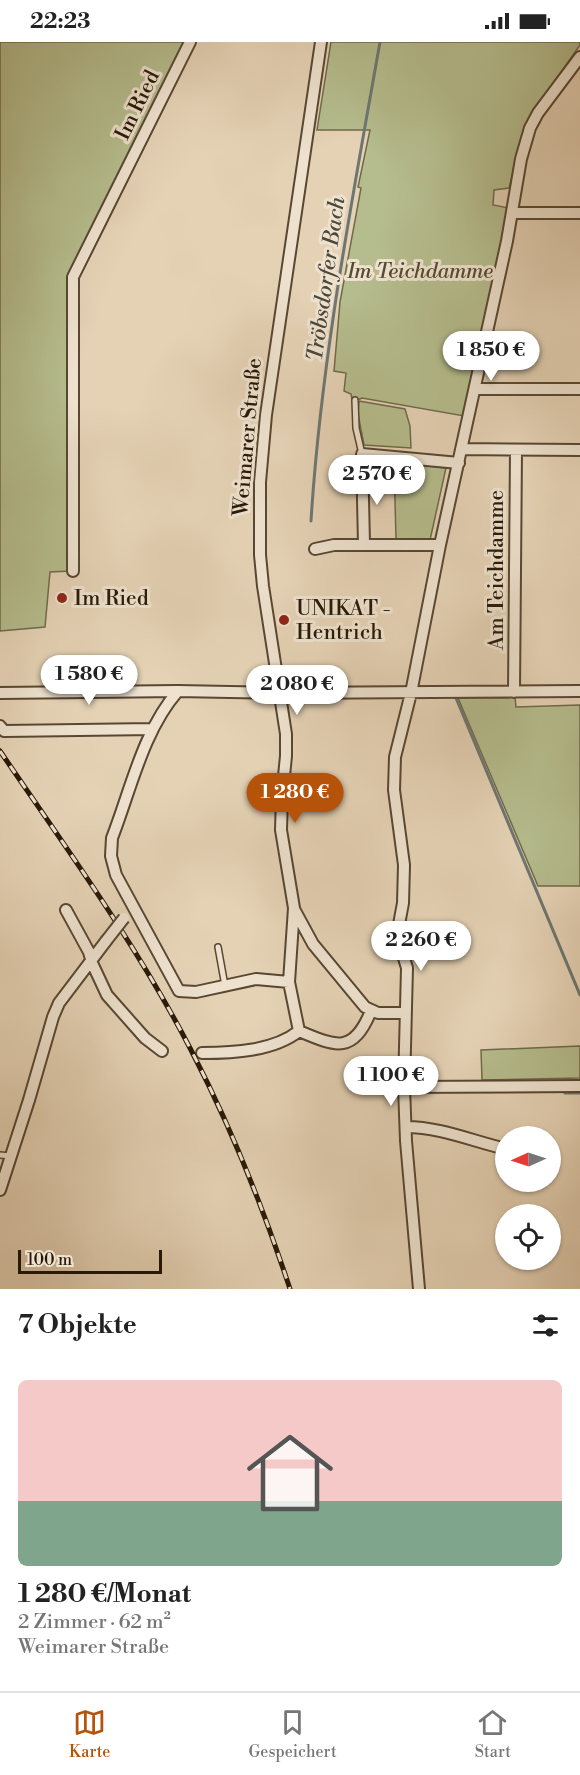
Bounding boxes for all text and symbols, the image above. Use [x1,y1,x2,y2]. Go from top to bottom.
text: 22:23 [30,8,91,35]
street label: Im Ried [110,66,166,145]
water label: Tröbsdorfer Bach [302,194,352,363]
park label: Im Teichdamme [346,259,493,285]
pin: 1 850 € [436,331,546,382]
text: 1 850 € [457,338,525,363]
street label: Weimarer Straße [228,357,268,518]
pin: 2 570 € [322,455,432,506]
text: 2 570 € [342,462,412,487]
street label: Am Teichdamme [484,490,510,651]
place label: Im Ried [74,586,149,612]
marker: Im Ried [55,591,69,605]
place label: UNIKAT - Hentrich [296,596,391,646]
marker: UNIKAT - Hentrich [277,613,291,627]
pin: 1 580 € [34,655,144,706]
text: 1 580 € [55,662,123,687]
pin: 2 080 € [242,665,352,716]
text: 2 080 € [260,672,334,697]
pin: 1 280 € [240,773,350,824]
text: 1 280 € [261,780,329,805]
pin: 2 260 € [366,921,476,972]
text: 2 260 € [385,928,457,953]
pin: 1 100 € [336,1056,446,1107]
text: 1 100 € [357,1063,425,1088]
north arrow [495,1126,561,1192]
map controls [495,1126,561,1270]
button: locate [495,1204,561,1270]
scale bar [18,1247,162,1274]
text: 100 m [27,1250,72,1270]
text: 7 Objekte [18,1309,137,1341]
icon: filters [529,1309,562,1342]
icon: home [236,1419,344,1527]
text: 1 280 €/Monat [18,1578,191,1610]
text: 2 Zimmer · 62 m² [18,1610,171,1635]
text: Weimarer Straße [18,1635,169,1660]
tab: Karte [69,1706,110,1762]
tab: Gespeichert [249,1706,337,1762]
tab: Start [475,1706,511,1762]

